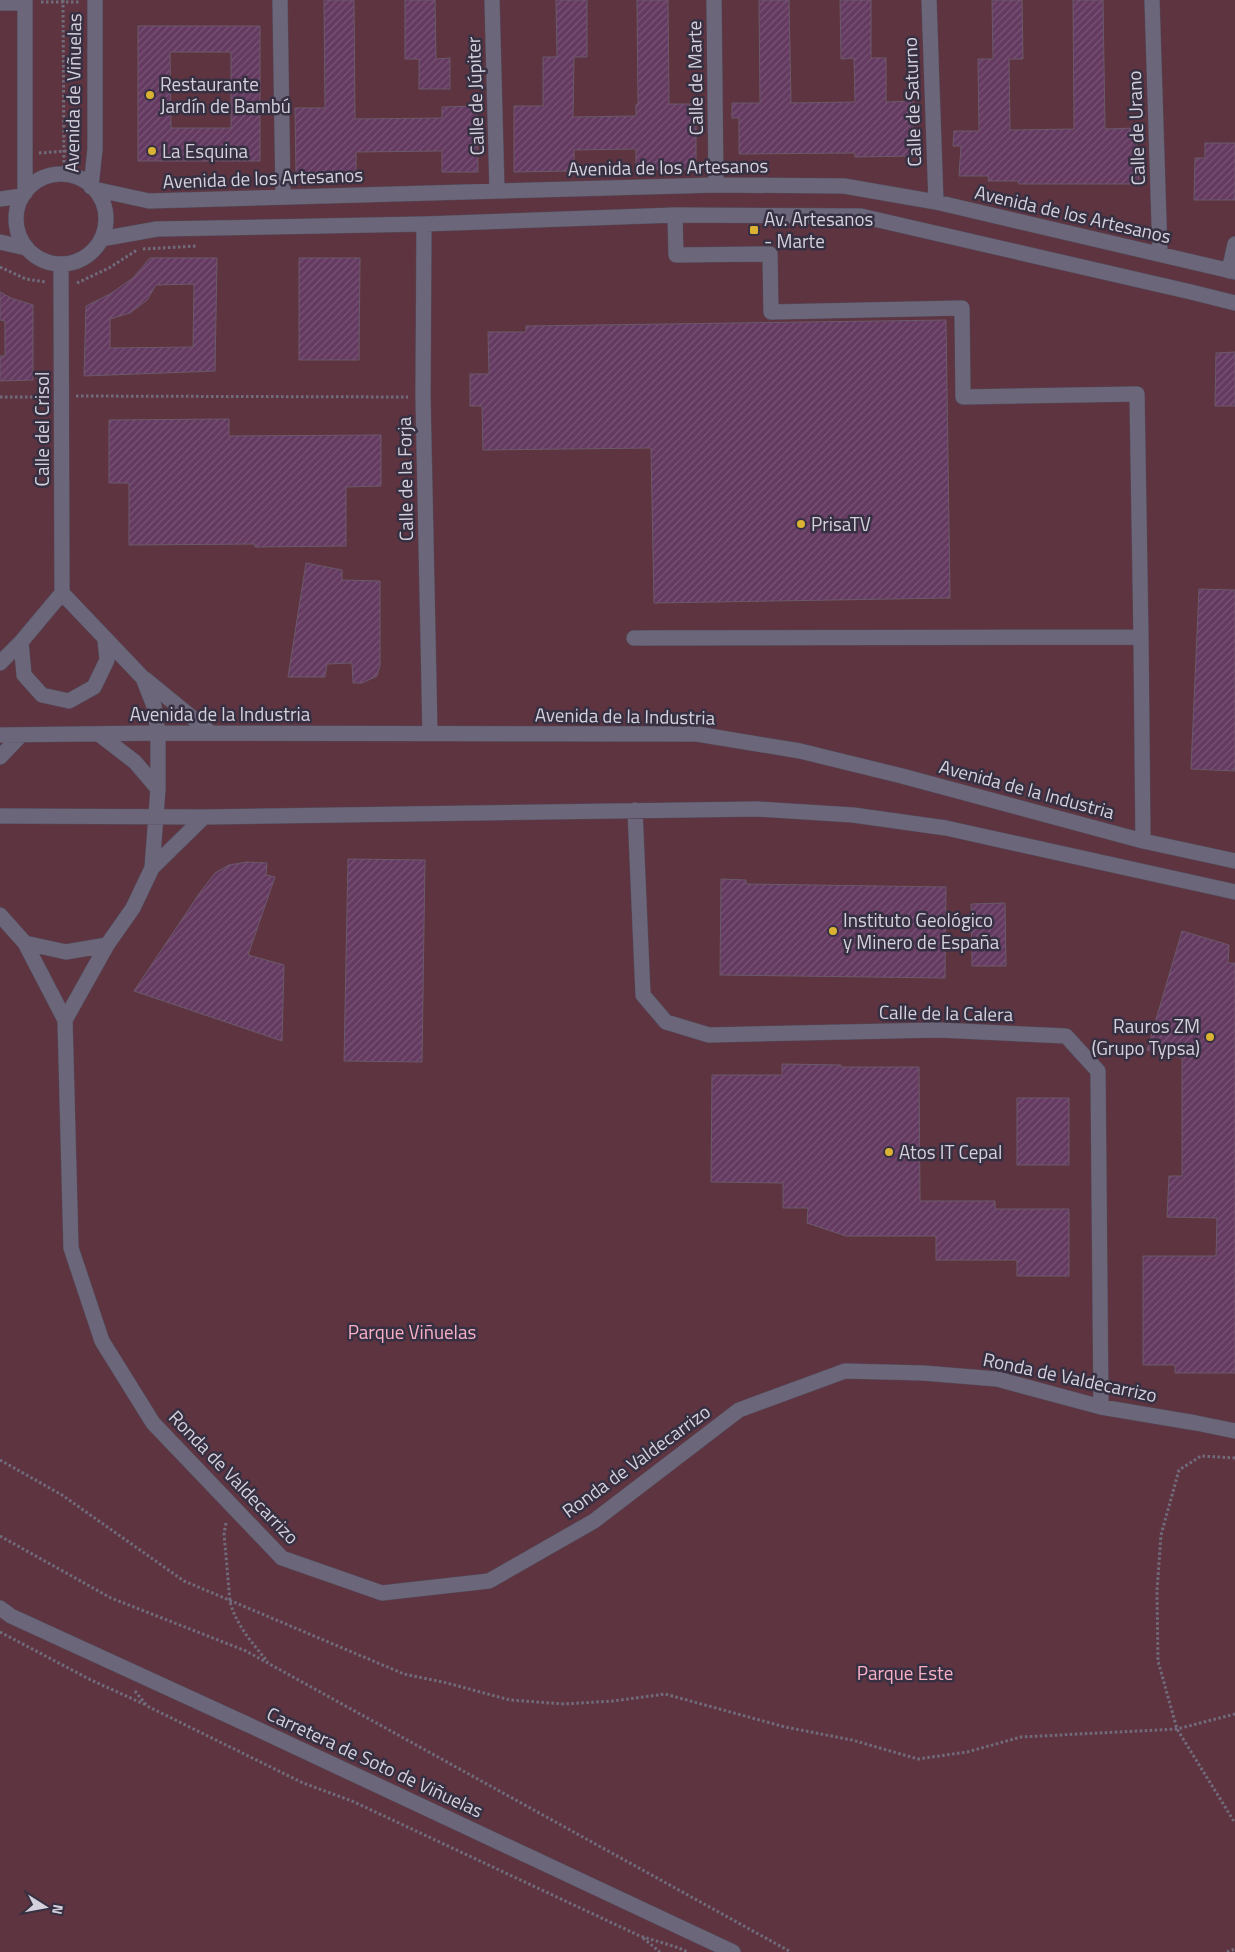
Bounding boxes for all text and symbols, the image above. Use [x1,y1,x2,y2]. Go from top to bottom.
street label: Avenida de Viñuelas [57,13,88,173]
street label: Calle de Marte [679,20,710,136]
street label: Calle de Júpiter [458,36,491,156]
street label: Calle de Saturno [895,37,928,167]
place label: Restaurante Jardín de Bambú [160,69,291,120]
street label: Calle de Urano [1119,70,1152,186]
marker: Restaurante Jardín de Bambú [144,89,156,101]
place label: La Esquina [162,136,249,165]
marker: La Esquina [146,145,158,157]
street label: Avenida de los Artesanos [567,150,769,183]
street label: Avenida de los Artesanos [162,160,364,195]
street label: Avenida de los Artesanos [972,177,1174,250]
place label: Av. Artesanos - Marte [764,204,873,255]
marker: Av. Artesanos - Marte [748,224,760,236]
street label: Calle del Crisol [27,372,56,486]
street label: Calle de la Forja [389,416,420,541]
place label: PrisaTV [811,509,871,538]
marker: PrisaTV [795,518,807,530]
street label: Avenida de la Industria [130,699,311,728]
street label: Avenida de la Industria [535,699,716,732]
street label: Avenida de la Industria [936,751,1118,826]
place label: Instituto Geológico y Minero de España [843,905,1000,956]
marker: Instituto Geológico y Minero de España [827,925,839,937]
street label: Calle de la Calera [879,997,1014,1028]
place label: Rauros ZM (Grupo Typsa) [1091,1011,1200,1062]
marker: Rauros ZM (Grupo Typsa) [1204,1031,1216,1043]
place label: Atos IT Cepal [899,1137,1002,1166]
marker: Atos IT Cepal [883,1146,895,1158]
park label: Parque Viñuelas [348,1317,477,1346]
street label: Ronda de Valdecarrizo [980,1344,1160,1409]
street label: Ronda de Valdecarrizo [556,1397,716,1524]
street label: Ronda de Valdecarrizo [162,1403,306,1550]
park label: Parque Este [857,1658,953,1687]
street label: Carretera de Soto de Viñuelas [262,1699,488,1825]
north arrow [20,1882,70,1932]
text: N [47,1903,69,1916]

